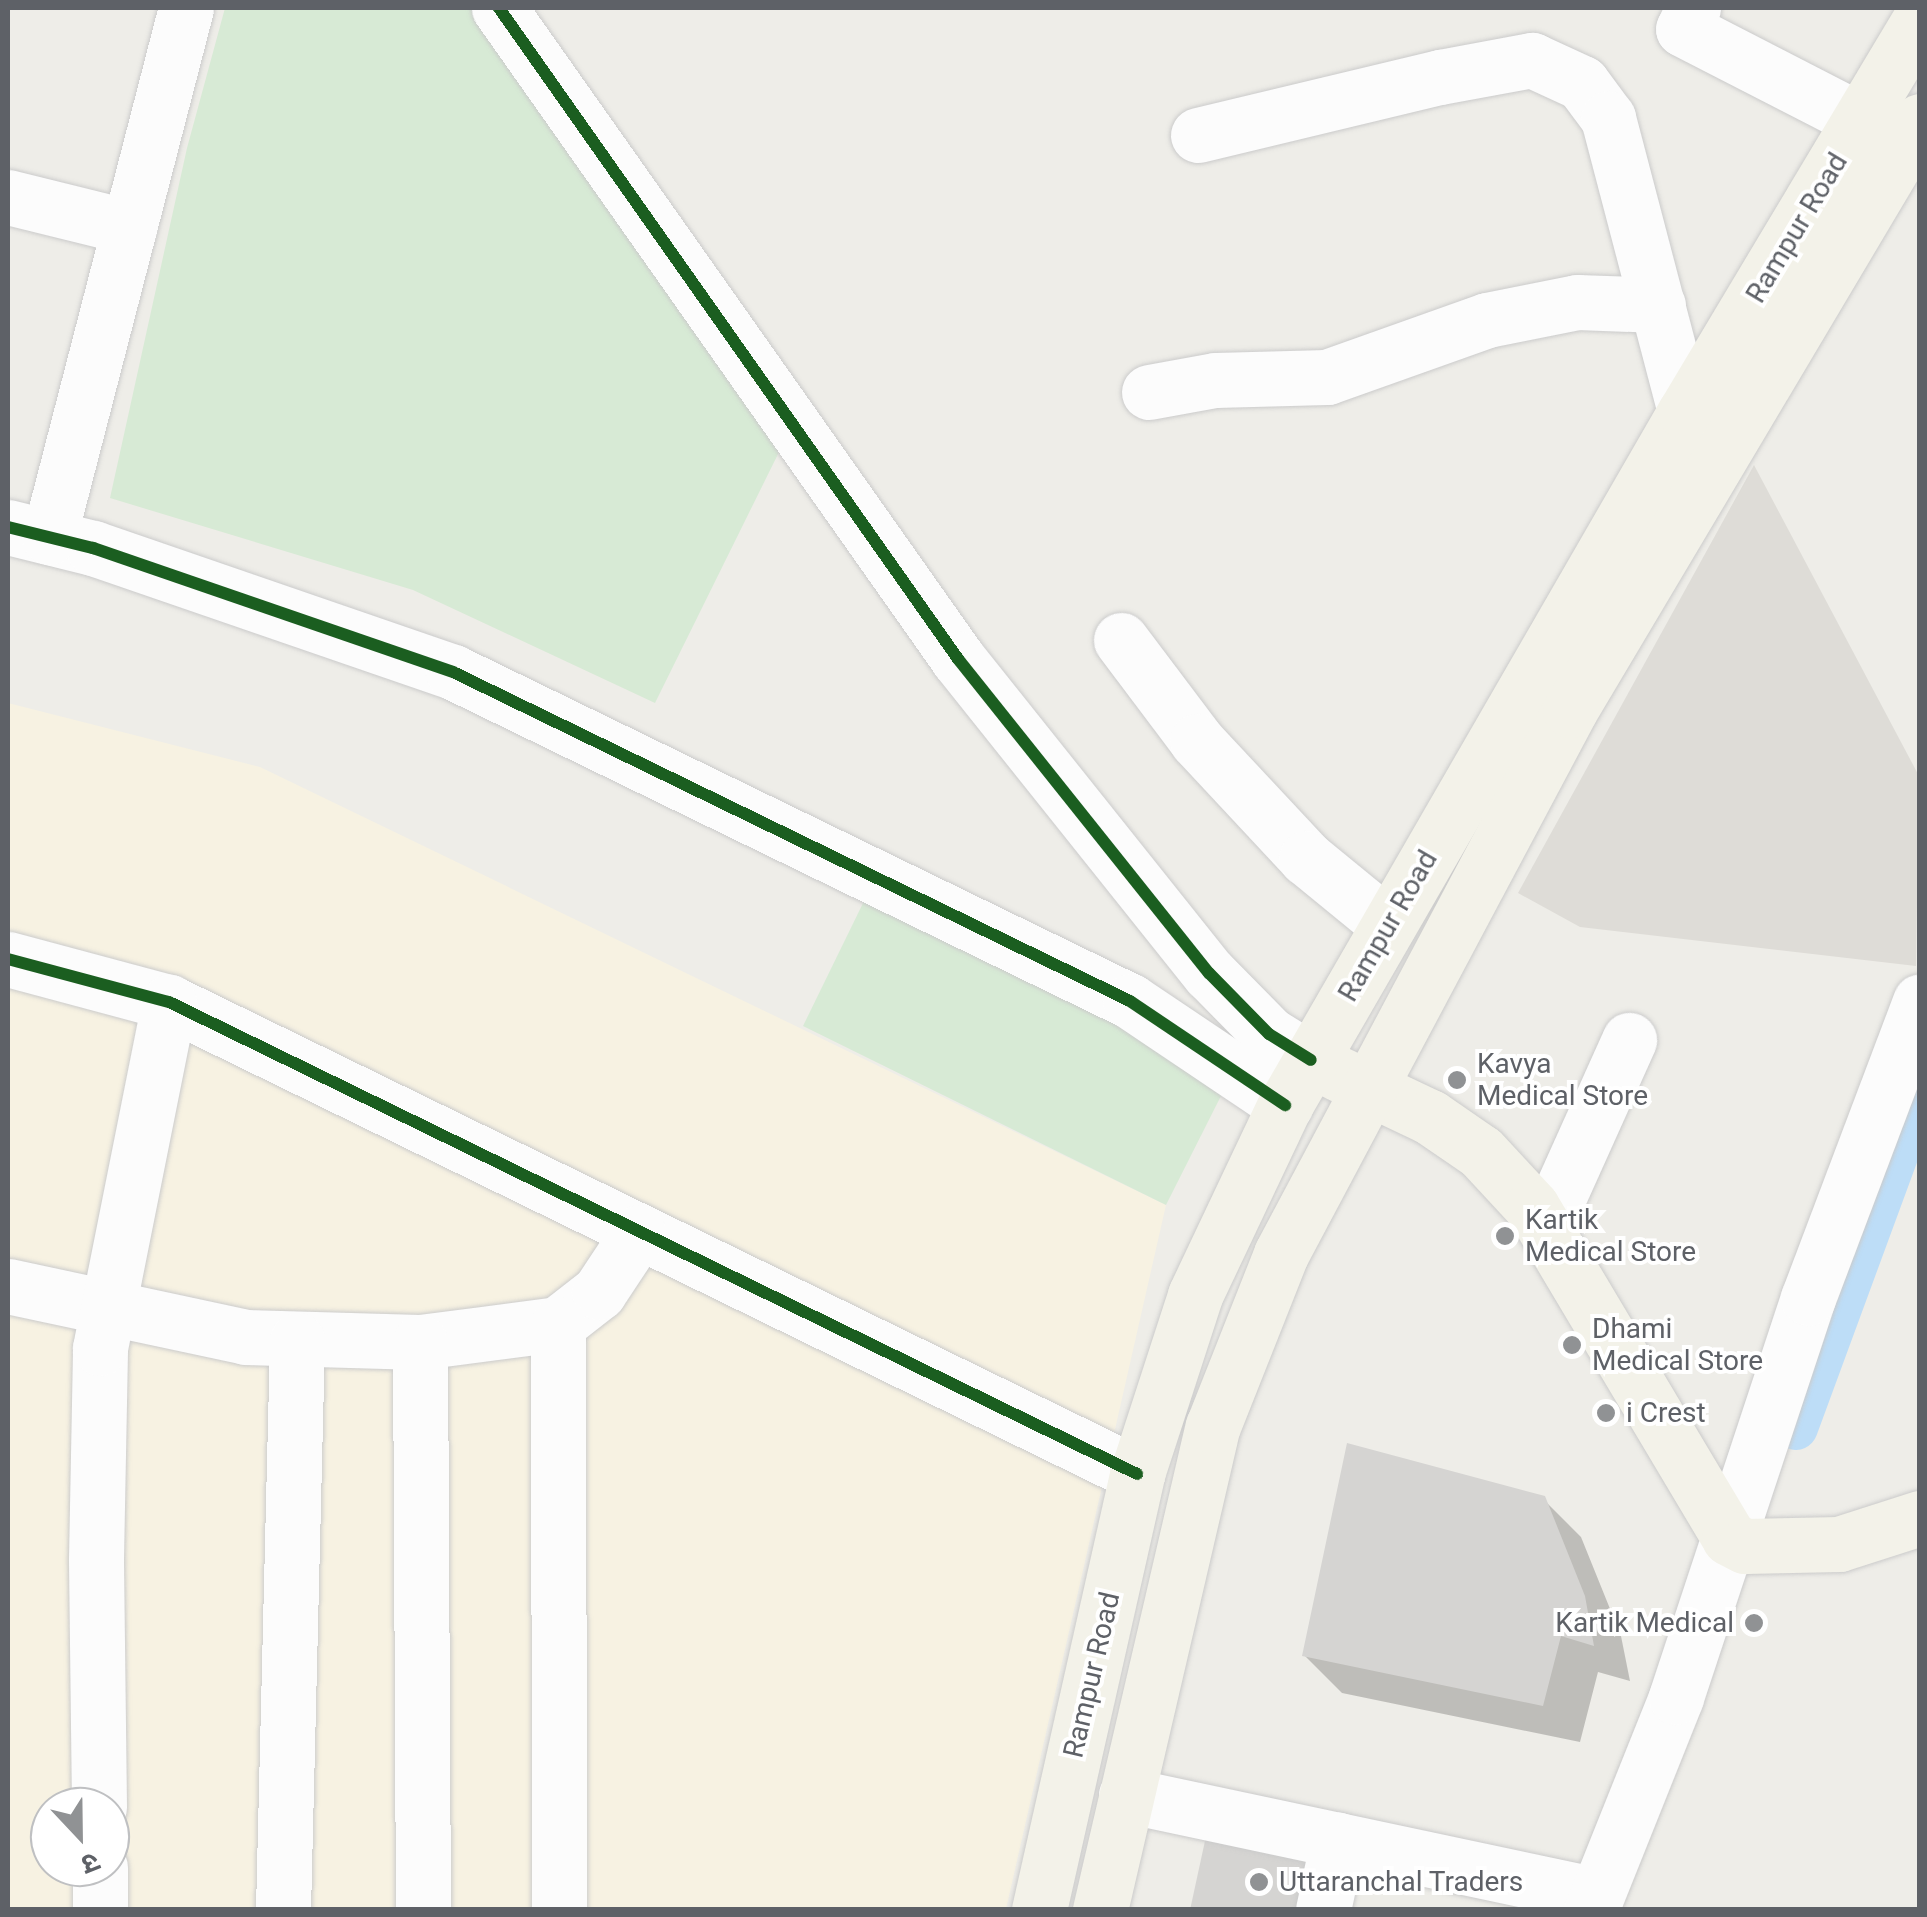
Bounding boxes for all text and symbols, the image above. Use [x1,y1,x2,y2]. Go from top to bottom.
street label: Rampur Road [1739,147,1855,309]
street label: Rampur Road [1331,844,1445,1008]
place label: Kavya Medical Store [1477,1047,1648,1113]
marker: Kavya Medical Store [1446,1069,1468,1091]
place label: Kartik Medical Store [1525,1203,1696,1269]
marker: Kartik Medical Store [1494,1225,1516,1247]
place label: Dhami Medical Store [1592,1312,1763,1378]
marker: Dhami Medical Store [1561,1334,1583,1356]
place label: i Crest [1626,1396,1706,1430]
marker: i Crest [1595,1402,1617,1424]
street label: Rampur Road [1057,1589,1127,1761]
place label: Kartik Medical [1555,1606,1734,1640]
marker: Kartik Medical [1743,1612,1765,1634]
north arrow [30,1787,130,1887]
text: उ [77,1845,104,1882]
place label: Uttaranchal Traders [1279,1865,1524,1899]
marker: Uttaranchal Traders [1248,1871,1270,1893]

